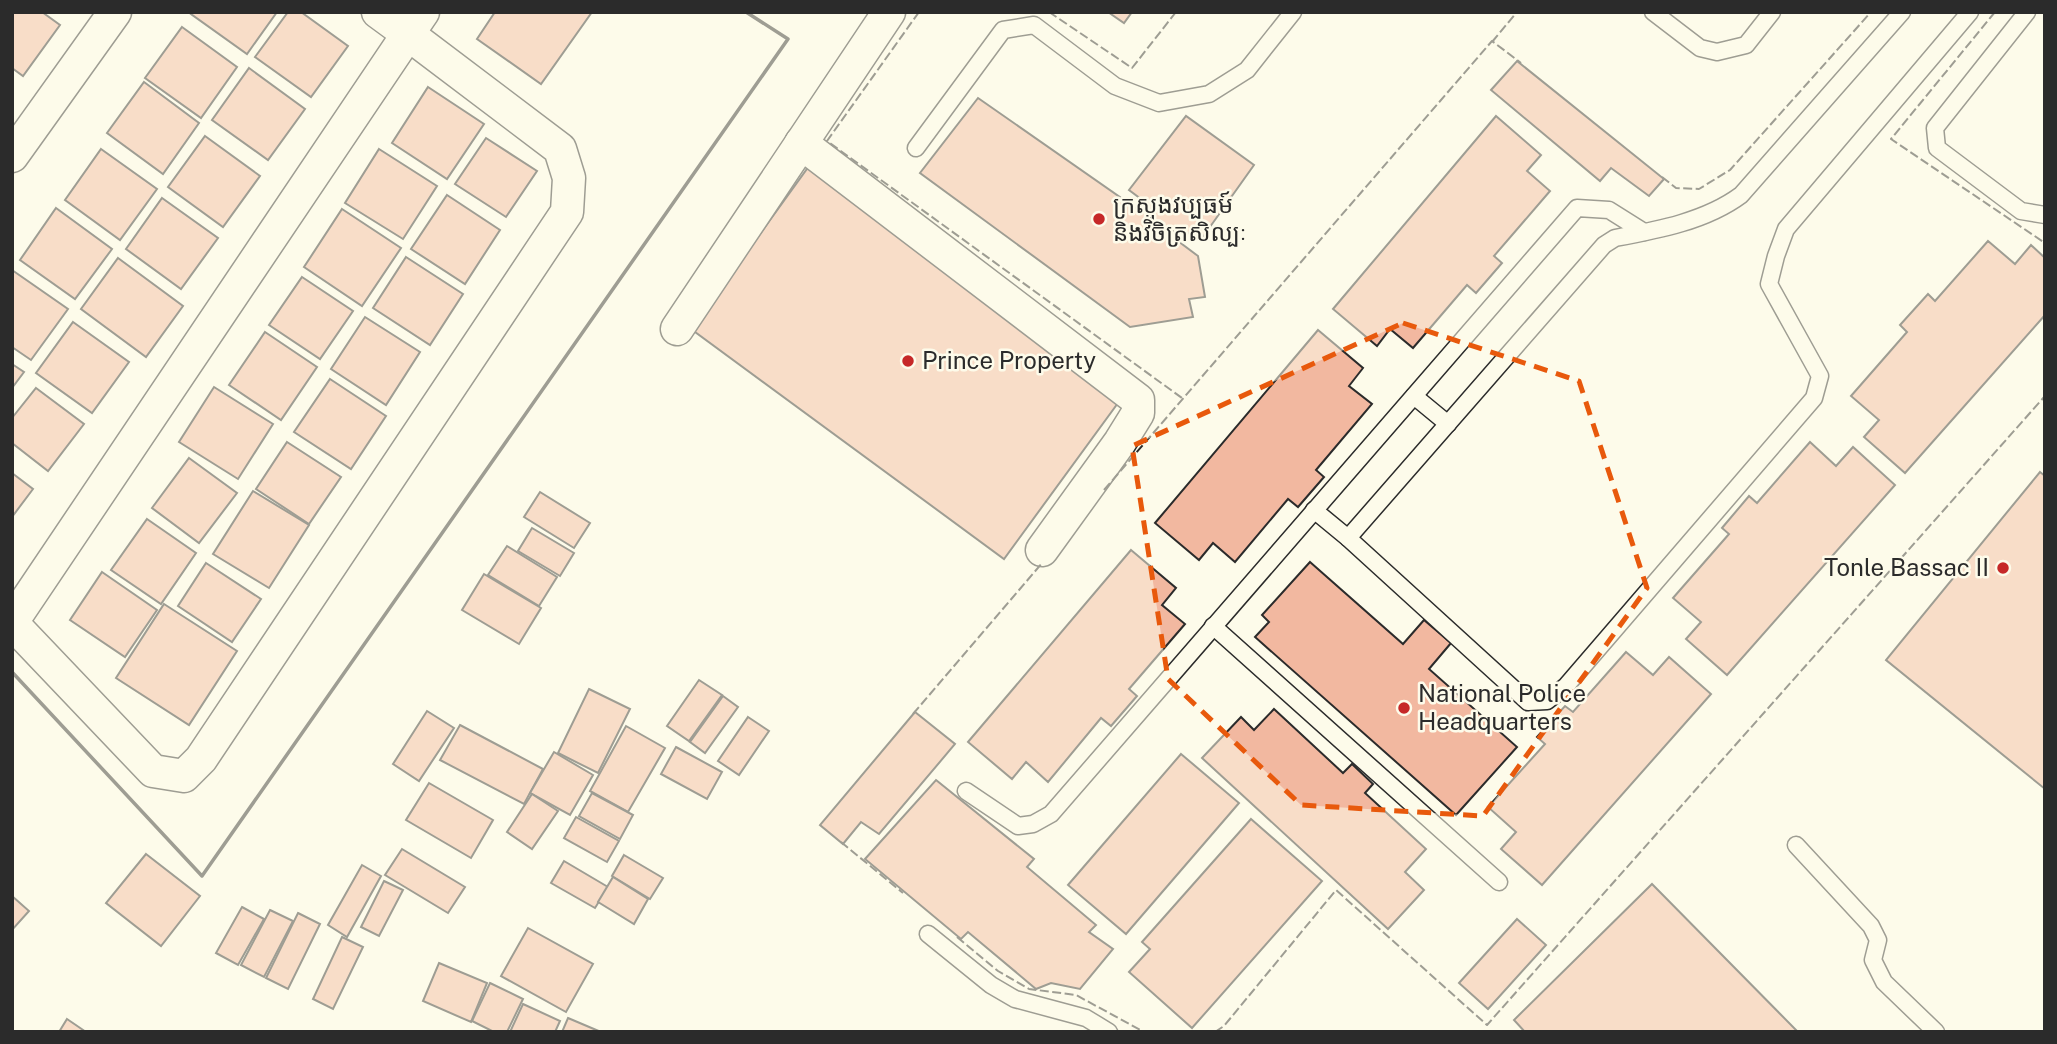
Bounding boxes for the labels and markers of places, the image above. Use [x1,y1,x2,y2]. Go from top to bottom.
place label: ក្រសួងវប្បធម៍ និងវិចិត្រសិល្បៈ [1113,190,1247,247]
marker: ក្រសួងវប្បធម៍ និងវិចិត្រសិល្បៈ [1091,211,1107,227]
place label: Prince Property [922,346,1096,374]
marker: Prince Property [900,353,916,369]
place label: Tonle Bassac II [1824,553,1989,581]
marker: Tonle Bassac II [1995,560,2011,576]
place label: National Police Headquarters [1418,679,1586,735]
marker: National Police Headquarters [1396,700,1412,716]

